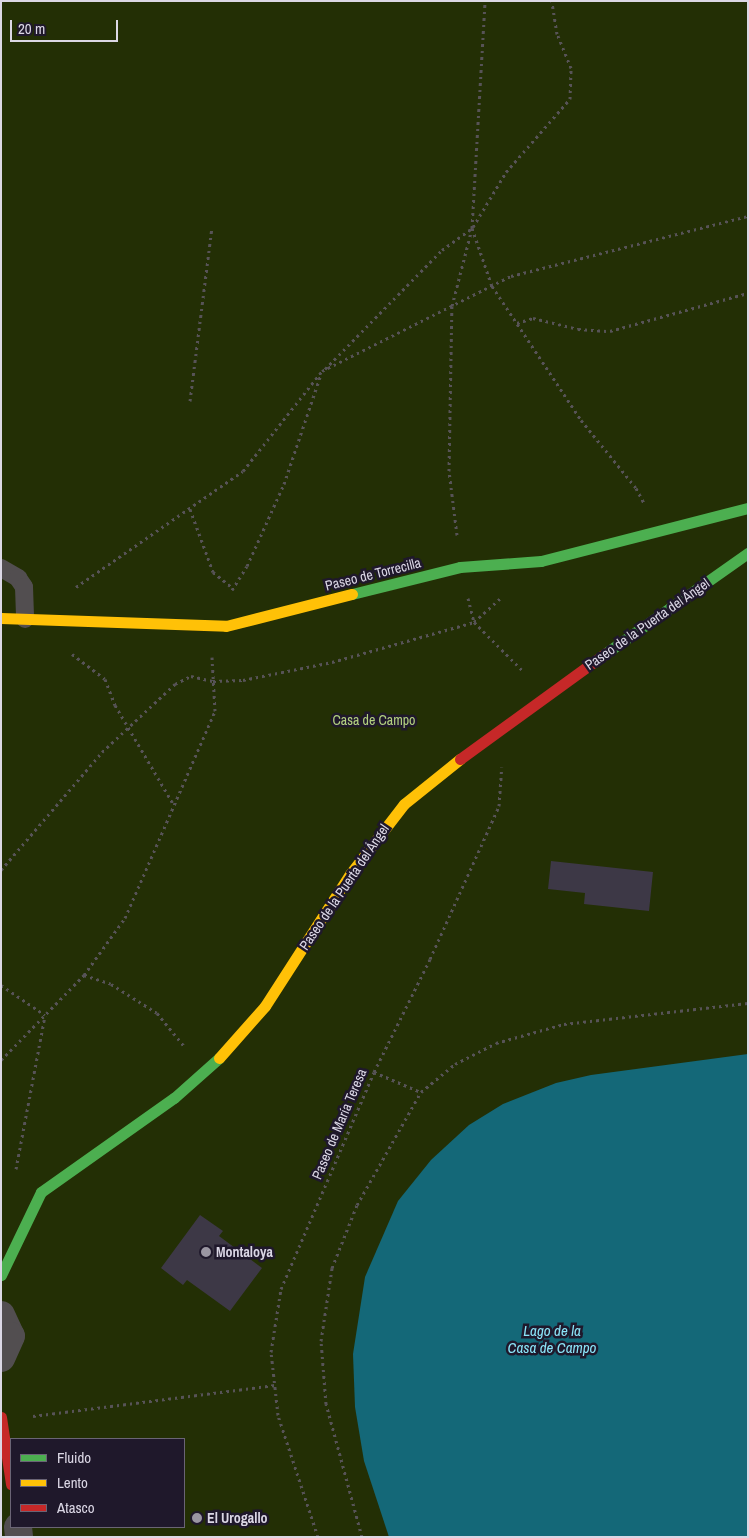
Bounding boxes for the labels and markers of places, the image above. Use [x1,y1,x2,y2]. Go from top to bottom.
place label: Montaloya [216,1244,273,1260]
marker: Montaloya [200,1246,212,1258]
place label: El Urogallo [207,1510,268,1526]
marker: El Urogallo [191,1512,203,1524]

